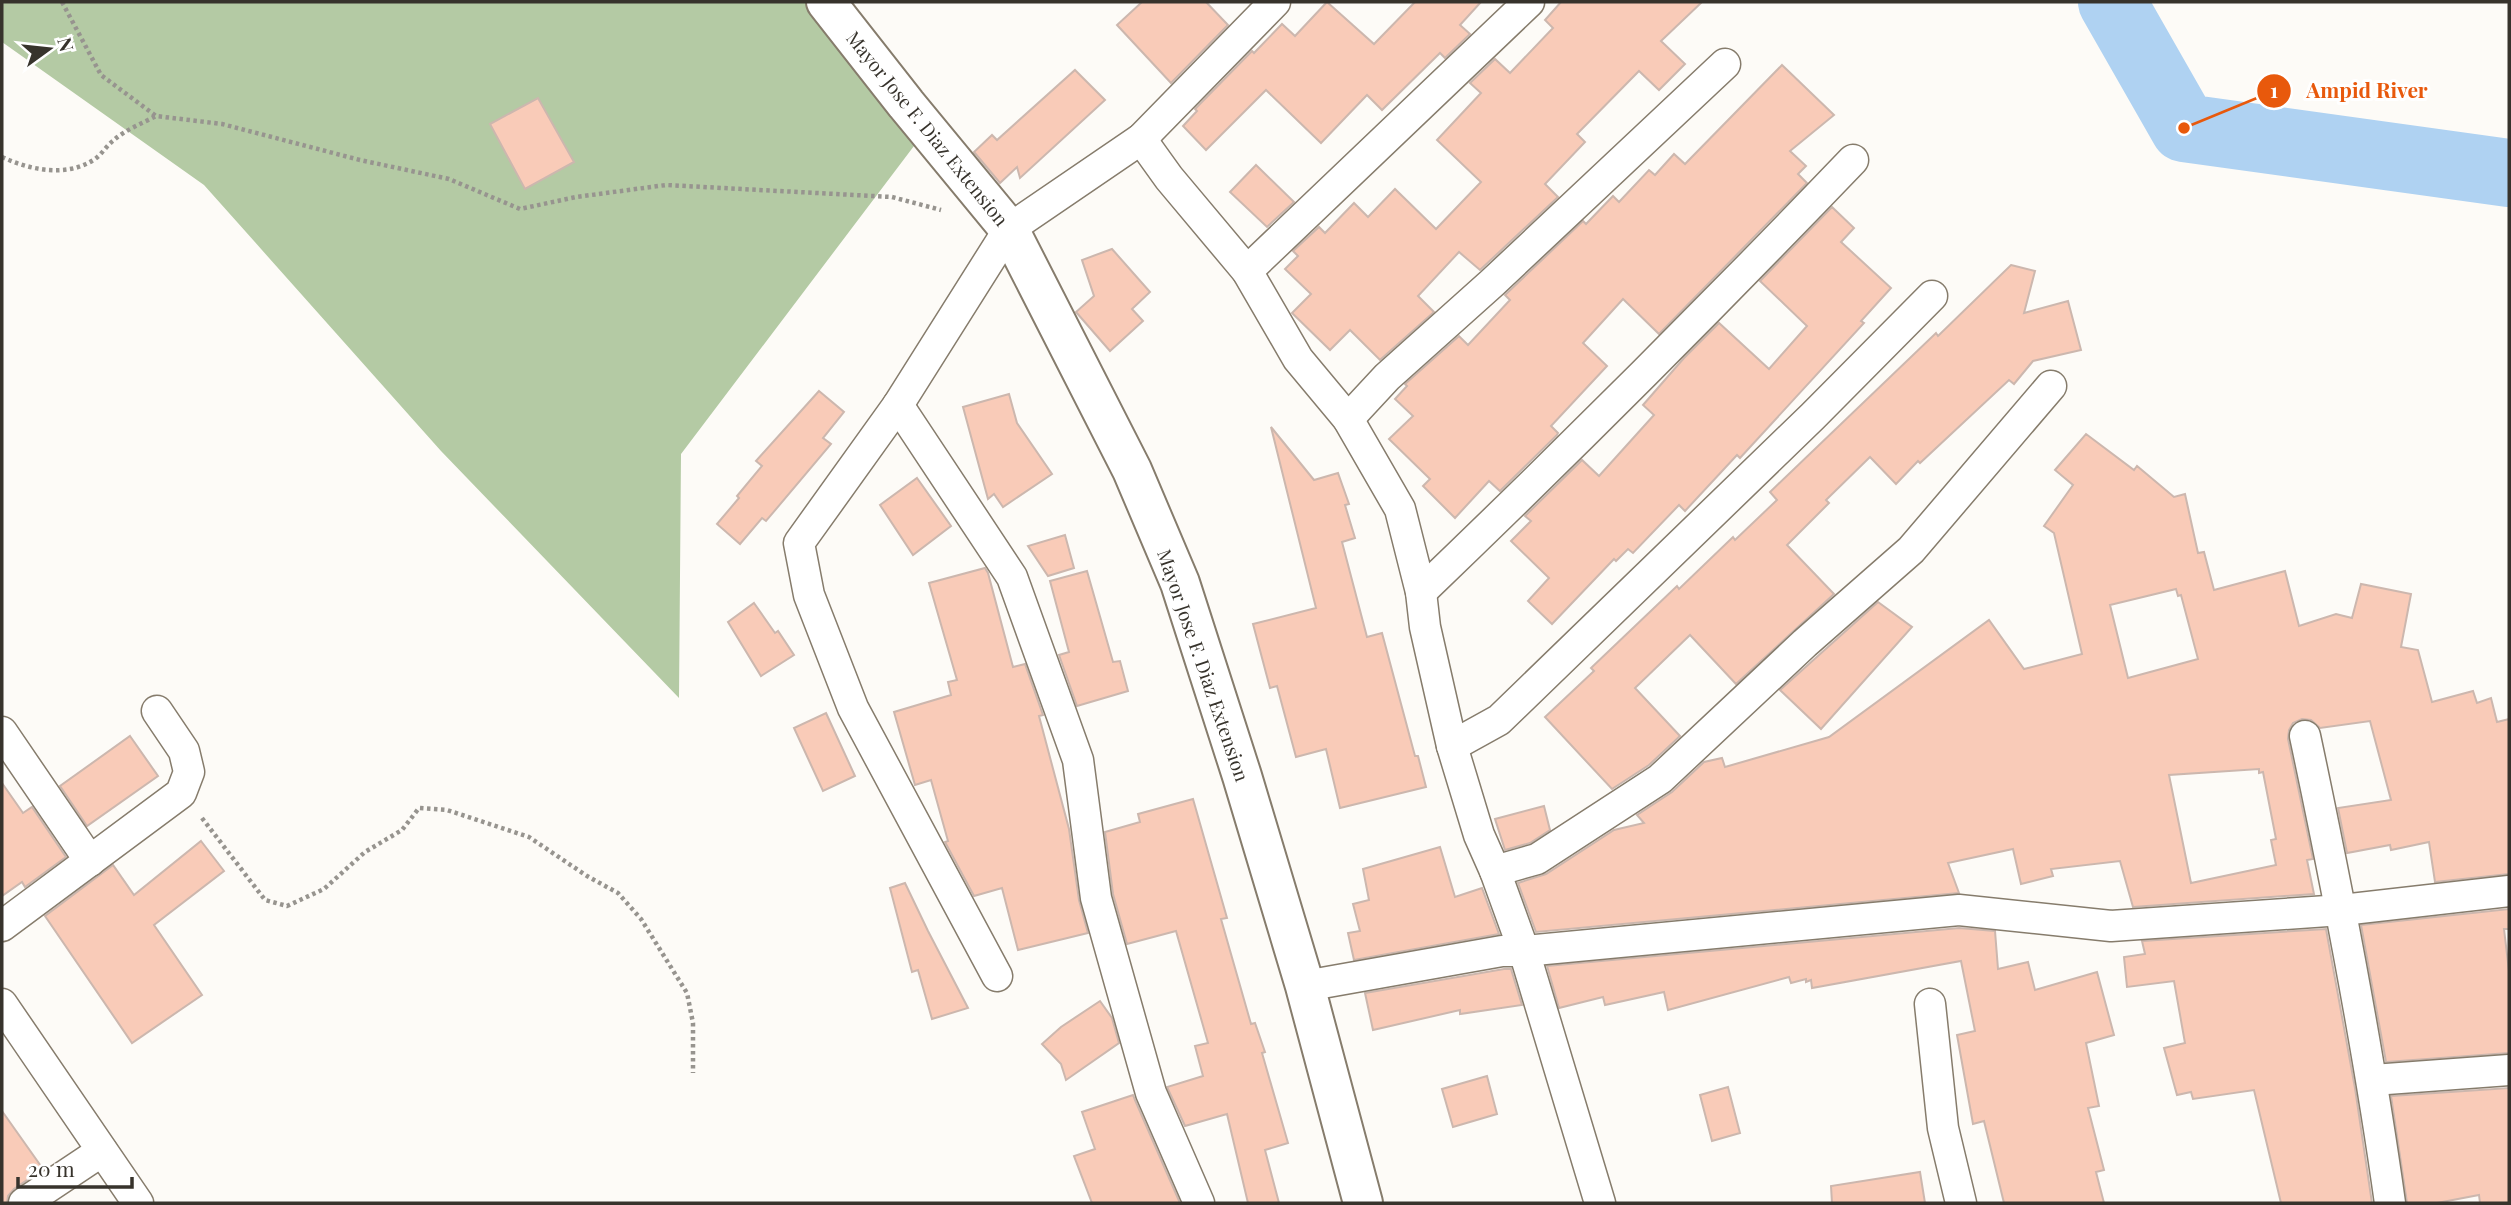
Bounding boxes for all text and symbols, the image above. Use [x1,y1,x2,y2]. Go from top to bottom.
north arrow [14,14,84,84]
street label: Mayor Jose F. Diaz Extension [841,25,1015,232]
text: N [52,34,81,55]
callout: Ampid River [2257,70,2441,112]
text: 1 [2270,75,2278,103]
text: Ampid River [2305,75,2428,103]
street label: Mayor Jose F. Diaz Extension [1152,545,1256,785]
scale bar [18,1146,131,1190]
text: 20 m [28,1154,75,1182]

